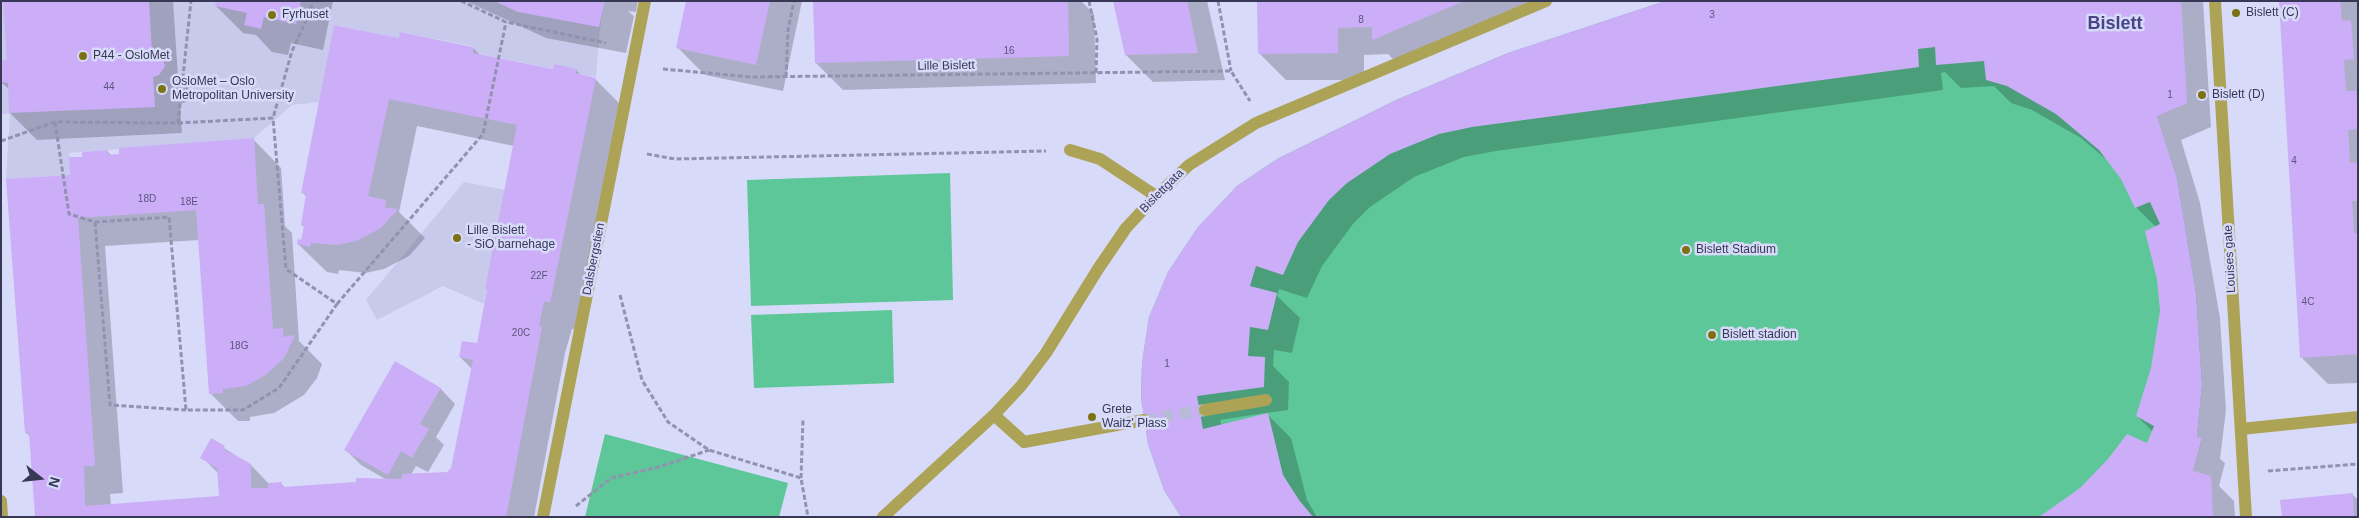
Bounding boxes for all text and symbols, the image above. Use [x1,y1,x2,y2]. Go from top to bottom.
place label: Bislett (C) [2246,6,2299,20]
marker: Bislett (C) [2230,7,2242,19]
place label: Fyrhuset [282,8,329,22]
marker: Fyrhuset [266,9,278,21]
house number: 3 [1709,9,1715,21]
district label: Bislett [2087,13,2143,35]
house number: 8 [1358,14,1364,26]
house number: 16 [1003,45,1015,57]
place label: P44 - OsloMet [93,49,170,63]
marker: P44 - OsloMet [77,50,89,62]
street label: Lille Bislett [917,58,975,74]
place label: OsloMet – Oslo Metropolitan University [172,75,294,103]
house number: 44 [103,81,115,93]
marker: OsloMet – Oslo Metropolitan University [156,83,168,95]
place label: Bislett (D) [2212,88,2265,102]
house number: 1 [2167,89,2173,101]
marker: Bislett (D) [2196,89,2208,101]
house number: 4 [2291,155,2297,167]
street label: Bislettgata [1137,166,1187,216]
house number: 18D [138,193,156,205]
house number: 18E [180,196,198,208]
street label: Dalsbergstien [580,222,608,296]
place label: Lille Bislett - SiO barnehage [467,224,555,252]
street label: Louises gate [2221,225,2239,293]
marker: Lille Bislett - SiO barnehage [451,232,463,244]
place label: Bislett Stadium [1696,243,1776,257]
marker: Bislett Stadium [1680,244,1692,256]
house number: 22F [530,270,548,282]
house number: 4C [2302,296,2314,308]
house number: 20C [512,327,530,339]
place label: Bislett stadion [1722,328,1797,342]
marker: Bislett stadion [1706,329,1718,341]
house number: 18G [230,340,248,352]
house number: 1 [1164,358,1170,370]
place label: Grete Waitz' Plass [1102,403,1167,431]
marker: Grete Waitz' Plass [1086,411,1098,423]
north arrow [15,453,65,503]
text: N [45,475,64,489]

